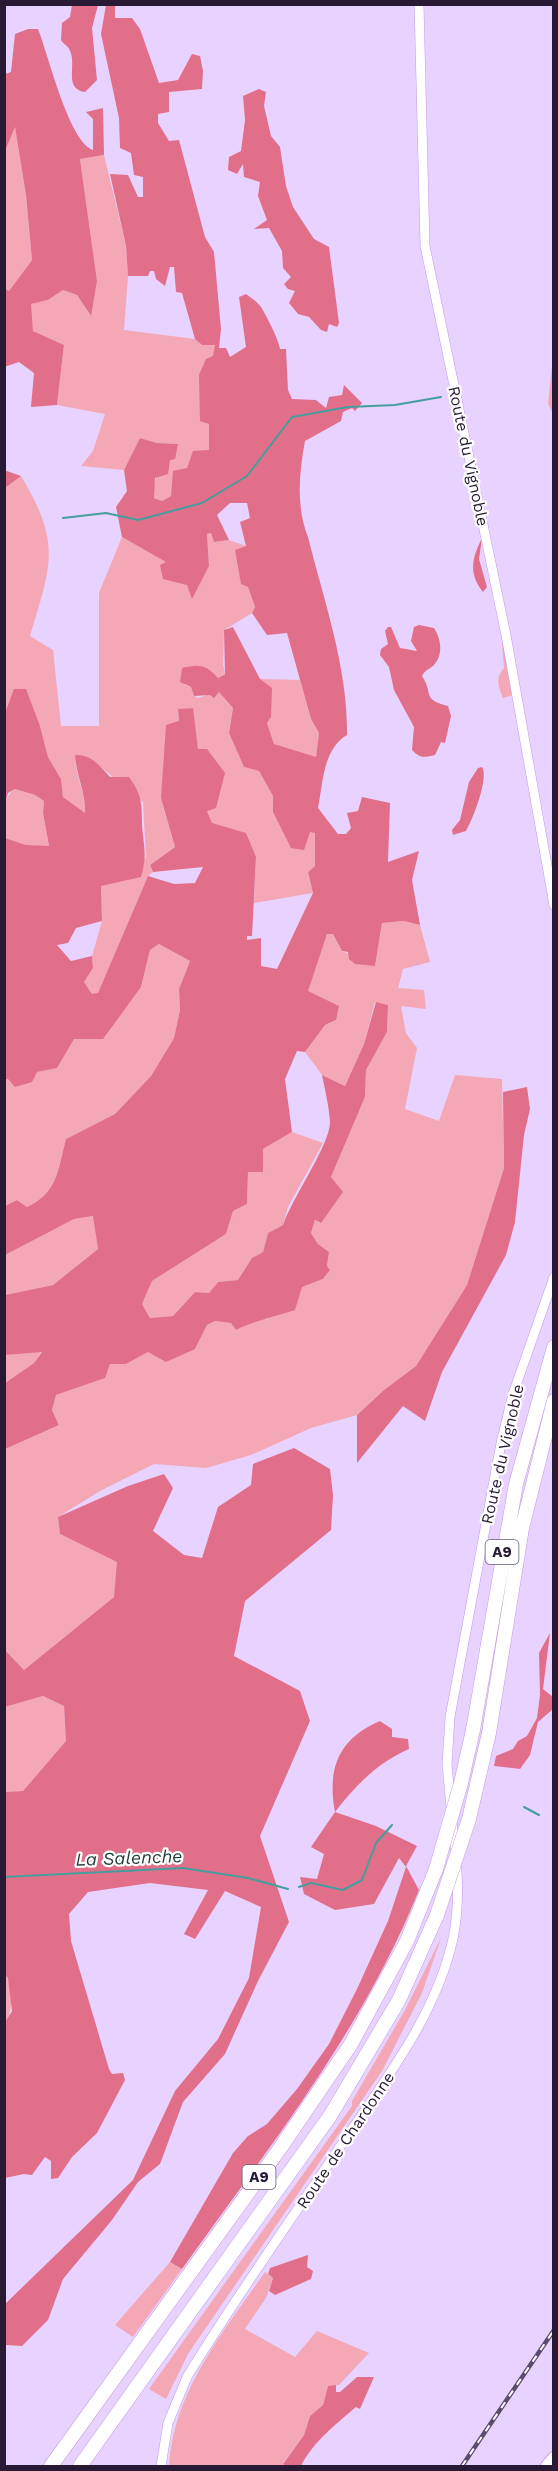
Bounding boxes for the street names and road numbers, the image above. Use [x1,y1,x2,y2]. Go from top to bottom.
street label: Route du Vignoble [444,384,493,528]
street label: Route du Vignoble [477,1382,528,1526]
road number: A9 [486,1540,518,1564]
street label: Route de Chardonne [293,2068,398,2212]
road number: A9 [242,2165,276,2189]

